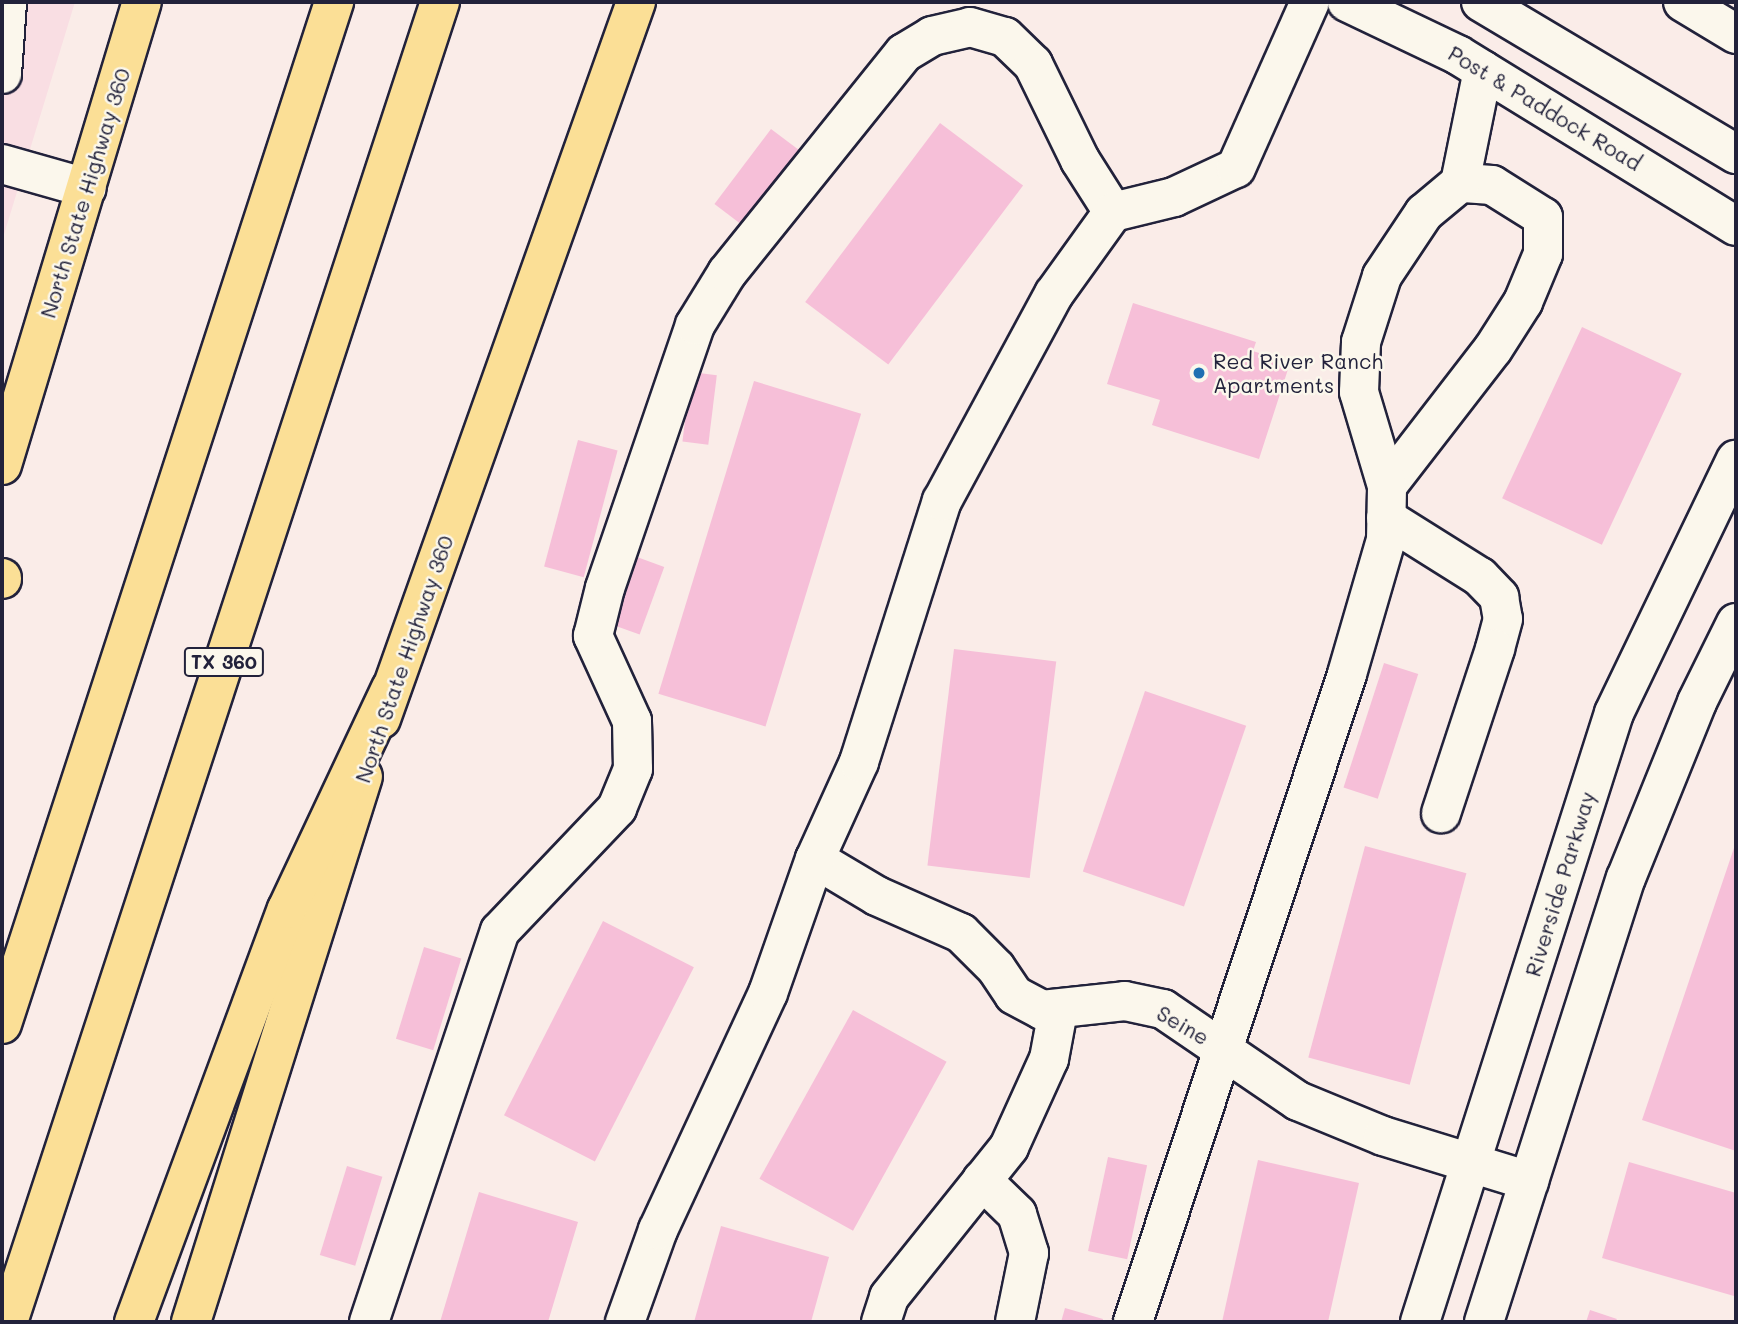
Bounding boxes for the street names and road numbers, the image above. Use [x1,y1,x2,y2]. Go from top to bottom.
street label: Post & Paddock Road [1444,40,1646,176]
street label: North State Highway 360 [35,65,135,321]
street label: North State Highway 360 [350,532,458,786]
road number: TX 360 [184,646,264,678]
street label: Riverside Parkway [1520,788,1600,980]
street label: Seine [1153,1000,1213,1050]

